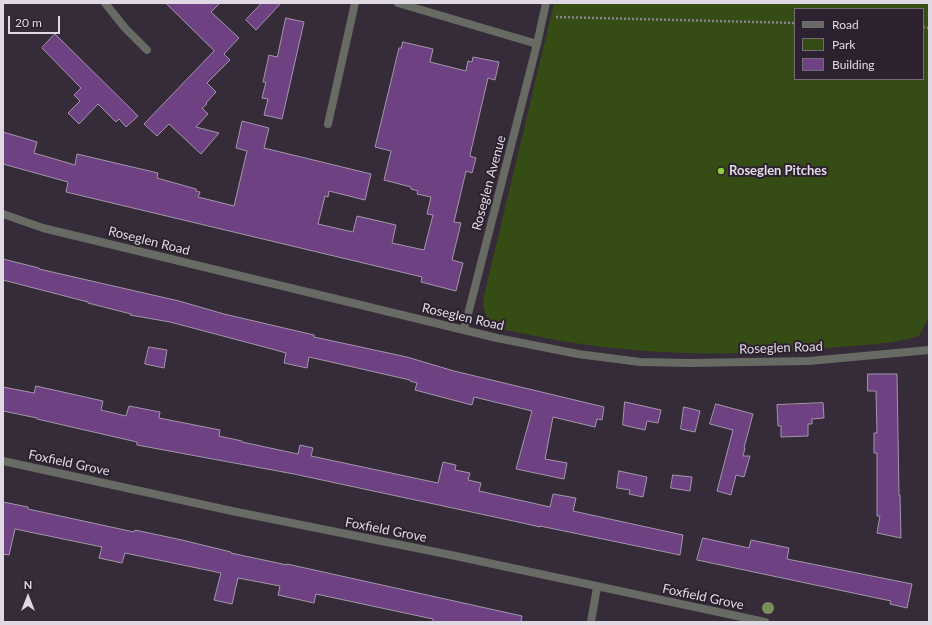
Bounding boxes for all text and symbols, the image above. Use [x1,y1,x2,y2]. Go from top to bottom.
scale bar [10,8,62,34]
legend [794,8,924,80]
text: 20 m [15,15,42,30]
text: Road [832,17,859,32]
text: Park [832,37,855,52]
text: Building [832,57,875,72]
street label: Roseglen Avenue [469,134,509,232]
place label: Roseglen Pitches [729,163,827,179]
marker: Roseglen Pitches [716,166,726,176]
street label: Roseglen Road [107,223,191,259]
street label: Roseglen Road [420,300,506,334]
street label: Roseglen Road [739,339,823,357]
street label: Foxfield Grove [27,447,111,479]
street label: Foxfield Grove [344,514,428,546]
north arrow [8,577,48,617]
text: N [24,578,32,591]
street label: Foxfield Grove [661,581,745,613]

